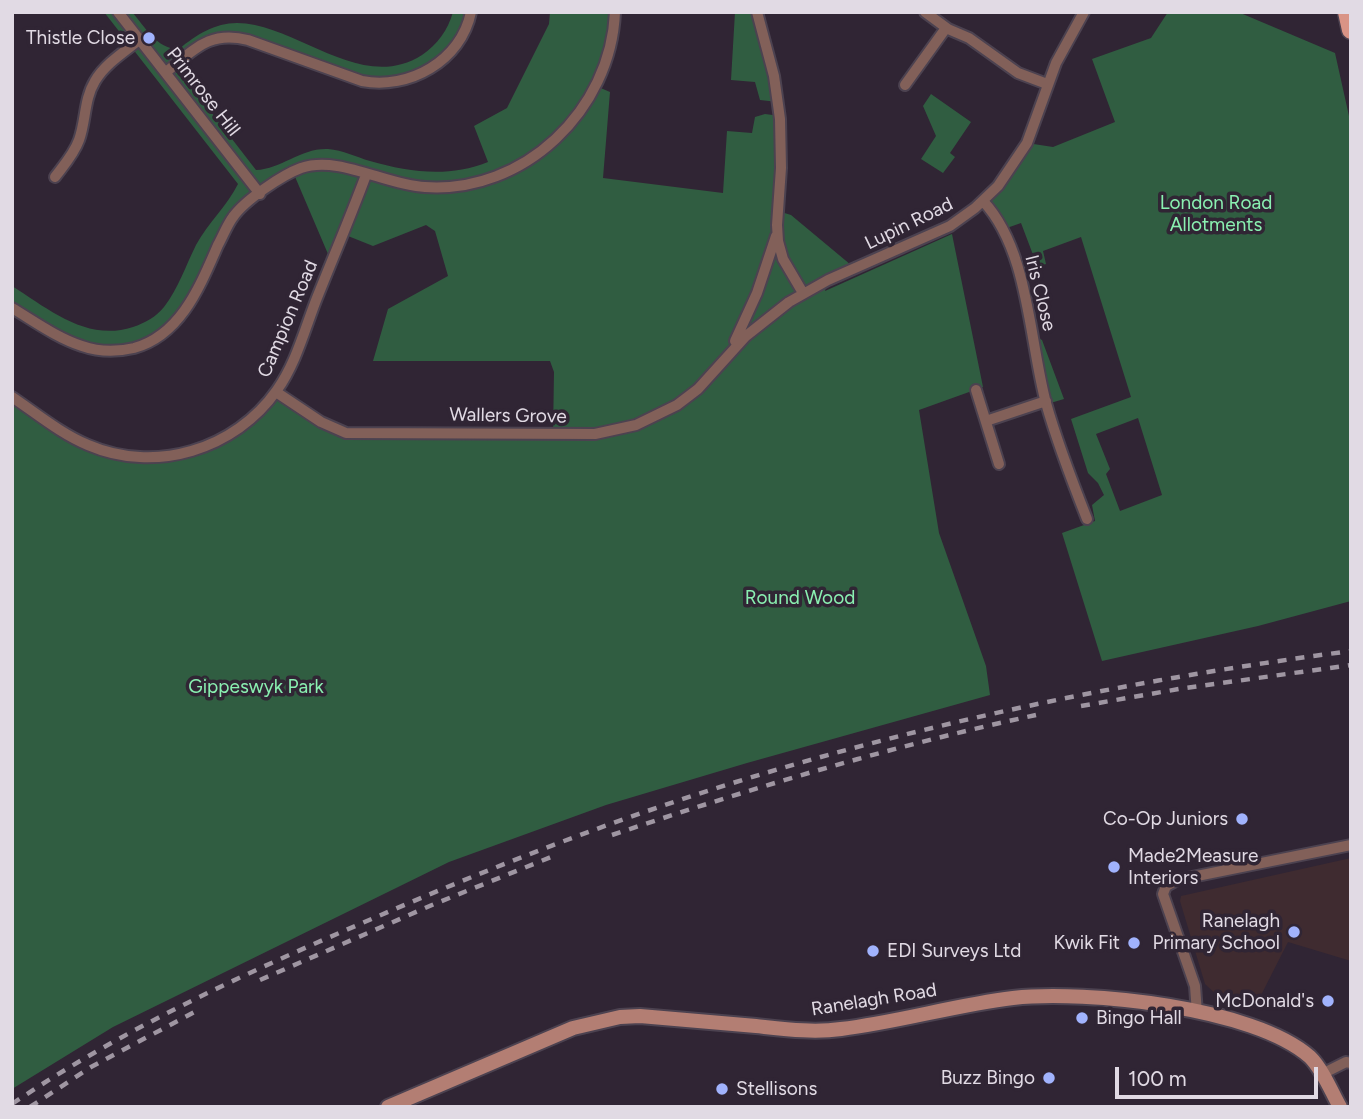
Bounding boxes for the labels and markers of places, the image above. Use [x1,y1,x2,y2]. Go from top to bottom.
place label: Thistle Close [26,27,135,49]
marker: Thistle Close [141,30,157,46]
place label: Co-Op Juniors [1103,808,1228,830]
marker: Co-Op Juniors [1234,811,1250,827]
place label: Made2Measure Interiors [1128,845,1258,889]
marker: Made2Measure Interiors [1106,859,1122,875]
place label: Ranelagh Primary School [1153,910,1280,954]
marker: Ranelagh Primary School [1286,924,1302,940]
place label: Kwik Fit [1053,932,1120,954]
marker: Kwik Fit [1126,935,1142,951]
place label: EDI Surveys Ltd [887,940,1021,962]
marker: EDI Surveys Ltd [865,943,881,959]
place label: McDonald's [1215,990,1314,1012]
marker: McDonald's [1320,993,1336,1009]
place label: Bingo Hall [1096,1007,1182,1029]
marker: Bingo Hall [1074,1010,1090,1026]
place label: Buzz Bingo [941,1067,1035,1089]
marker: Buzz Bingo [1041,1070,1057,1086]
place label: Stellisons [736,1078,817,1100]
marker: Stellisons [714,1081,730,1097]

